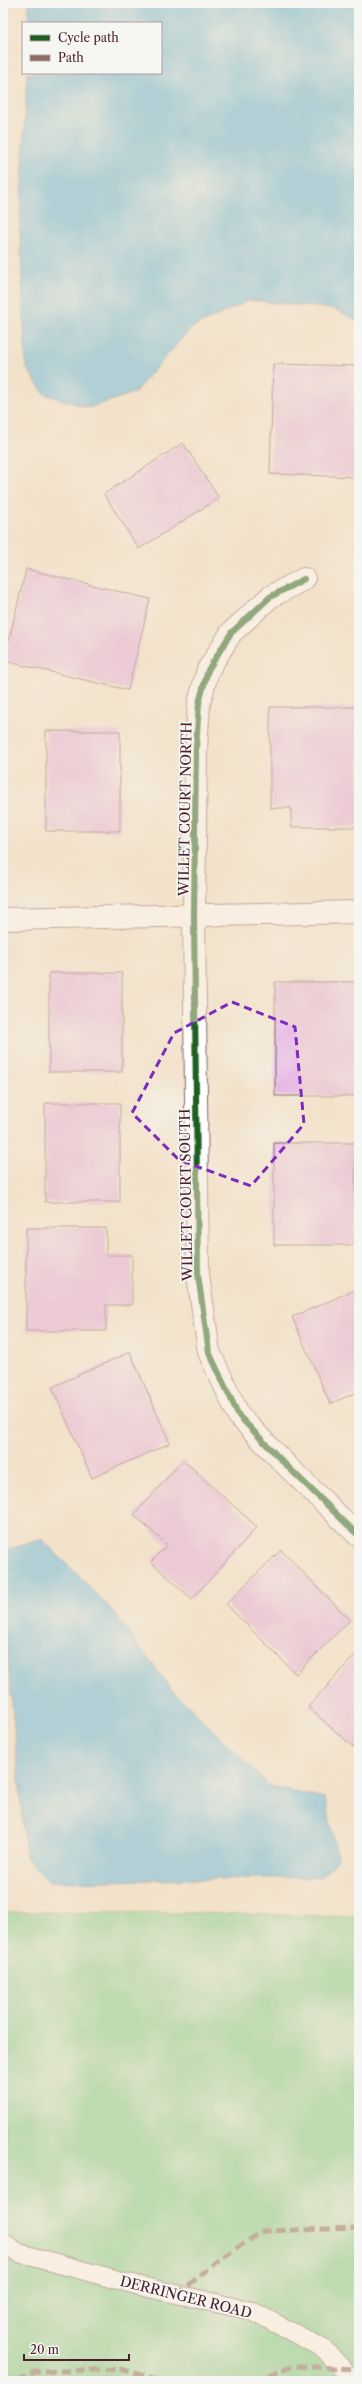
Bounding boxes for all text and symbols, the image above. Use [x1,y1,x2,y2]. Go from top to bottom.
legend [22,22,162,74]
text: Cycle path [58,30,119,45]
text: Path [58,50,84,65]
street label: WILLET COURT NORTH [174,721,196,898]
street label: WILLET COURT SOUTH [175,1109,197,1282]
street label: DERRINGER ROAD [118,2272,254,2322]
scale bar [24,2336,129,2362]
text: 20 m [30,2342,59,2357]

